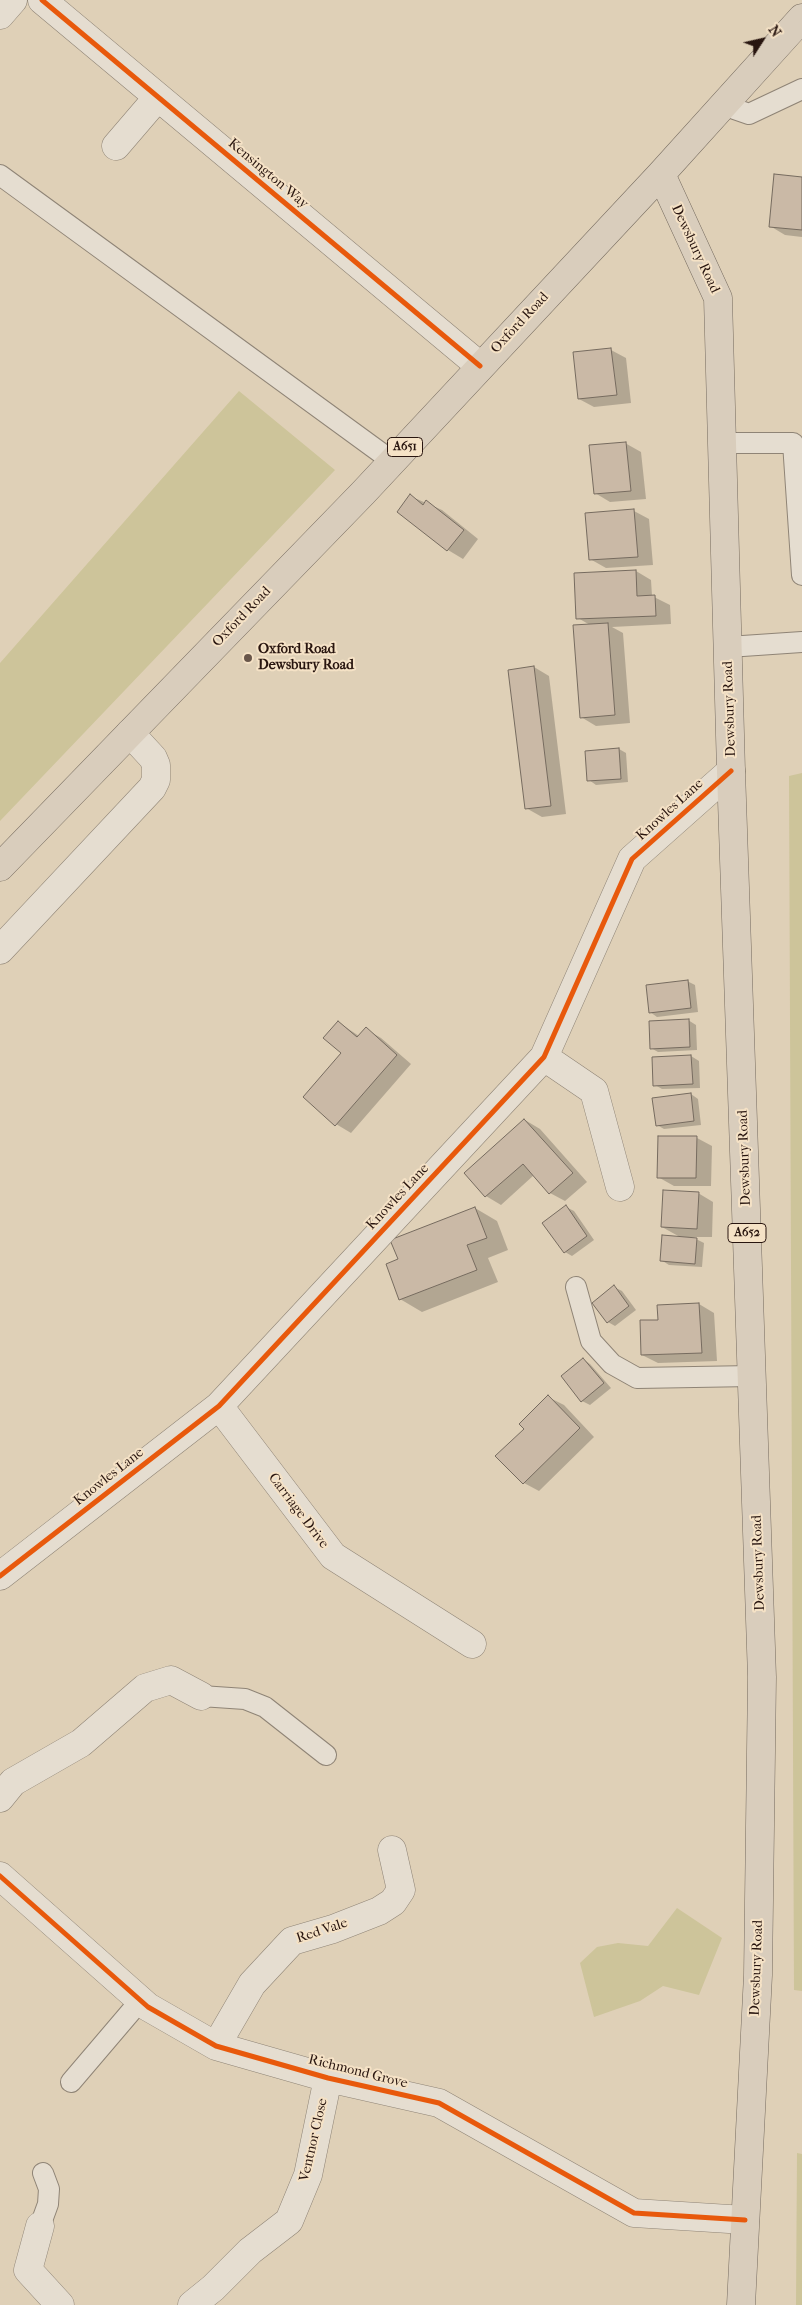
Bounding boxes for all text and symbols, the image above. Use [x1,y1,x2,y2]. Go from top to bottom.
north arrow [737,15,787,65]
text: N [765,22,785,40]
street label: Kensington Way [224,136,312,212]
street label: Dewsbury Road [667,202,723,296]
street label: Oxford Road [487,289,553,357]
road number: A651 [388,438,422,457]
street label: Oxford Road [209,583,275,651]
place label: Oxford Road Dewsbury Road [258,642,354,674]
marker: Oxford Road Dewsbury Road [242,652,254,664]
street label: Dewsbury Road [720,661,740,757]
street label: Knowles Lane [633,776,707,844]
street label: Dewsbury Road [735,1110,755,1206]
street label: Knowles Lane [363,1160,433,1234]
road number: A652 [728,1224,766,1242]
street label: Knowles Lane [71,1444,147,1510]
street label: Carriage Drive [264,1470,332,1552]
street label: Dewsbury Road [749,1515,769,1611]
street label: Red Vale [294,1915,350,1947]
street label: Dewsbury Road [747,1920,767,2016]
street label: Richmond Grove [307,2052,409,2092]
street label: Ventnor Close [296,2097,332,2183]

